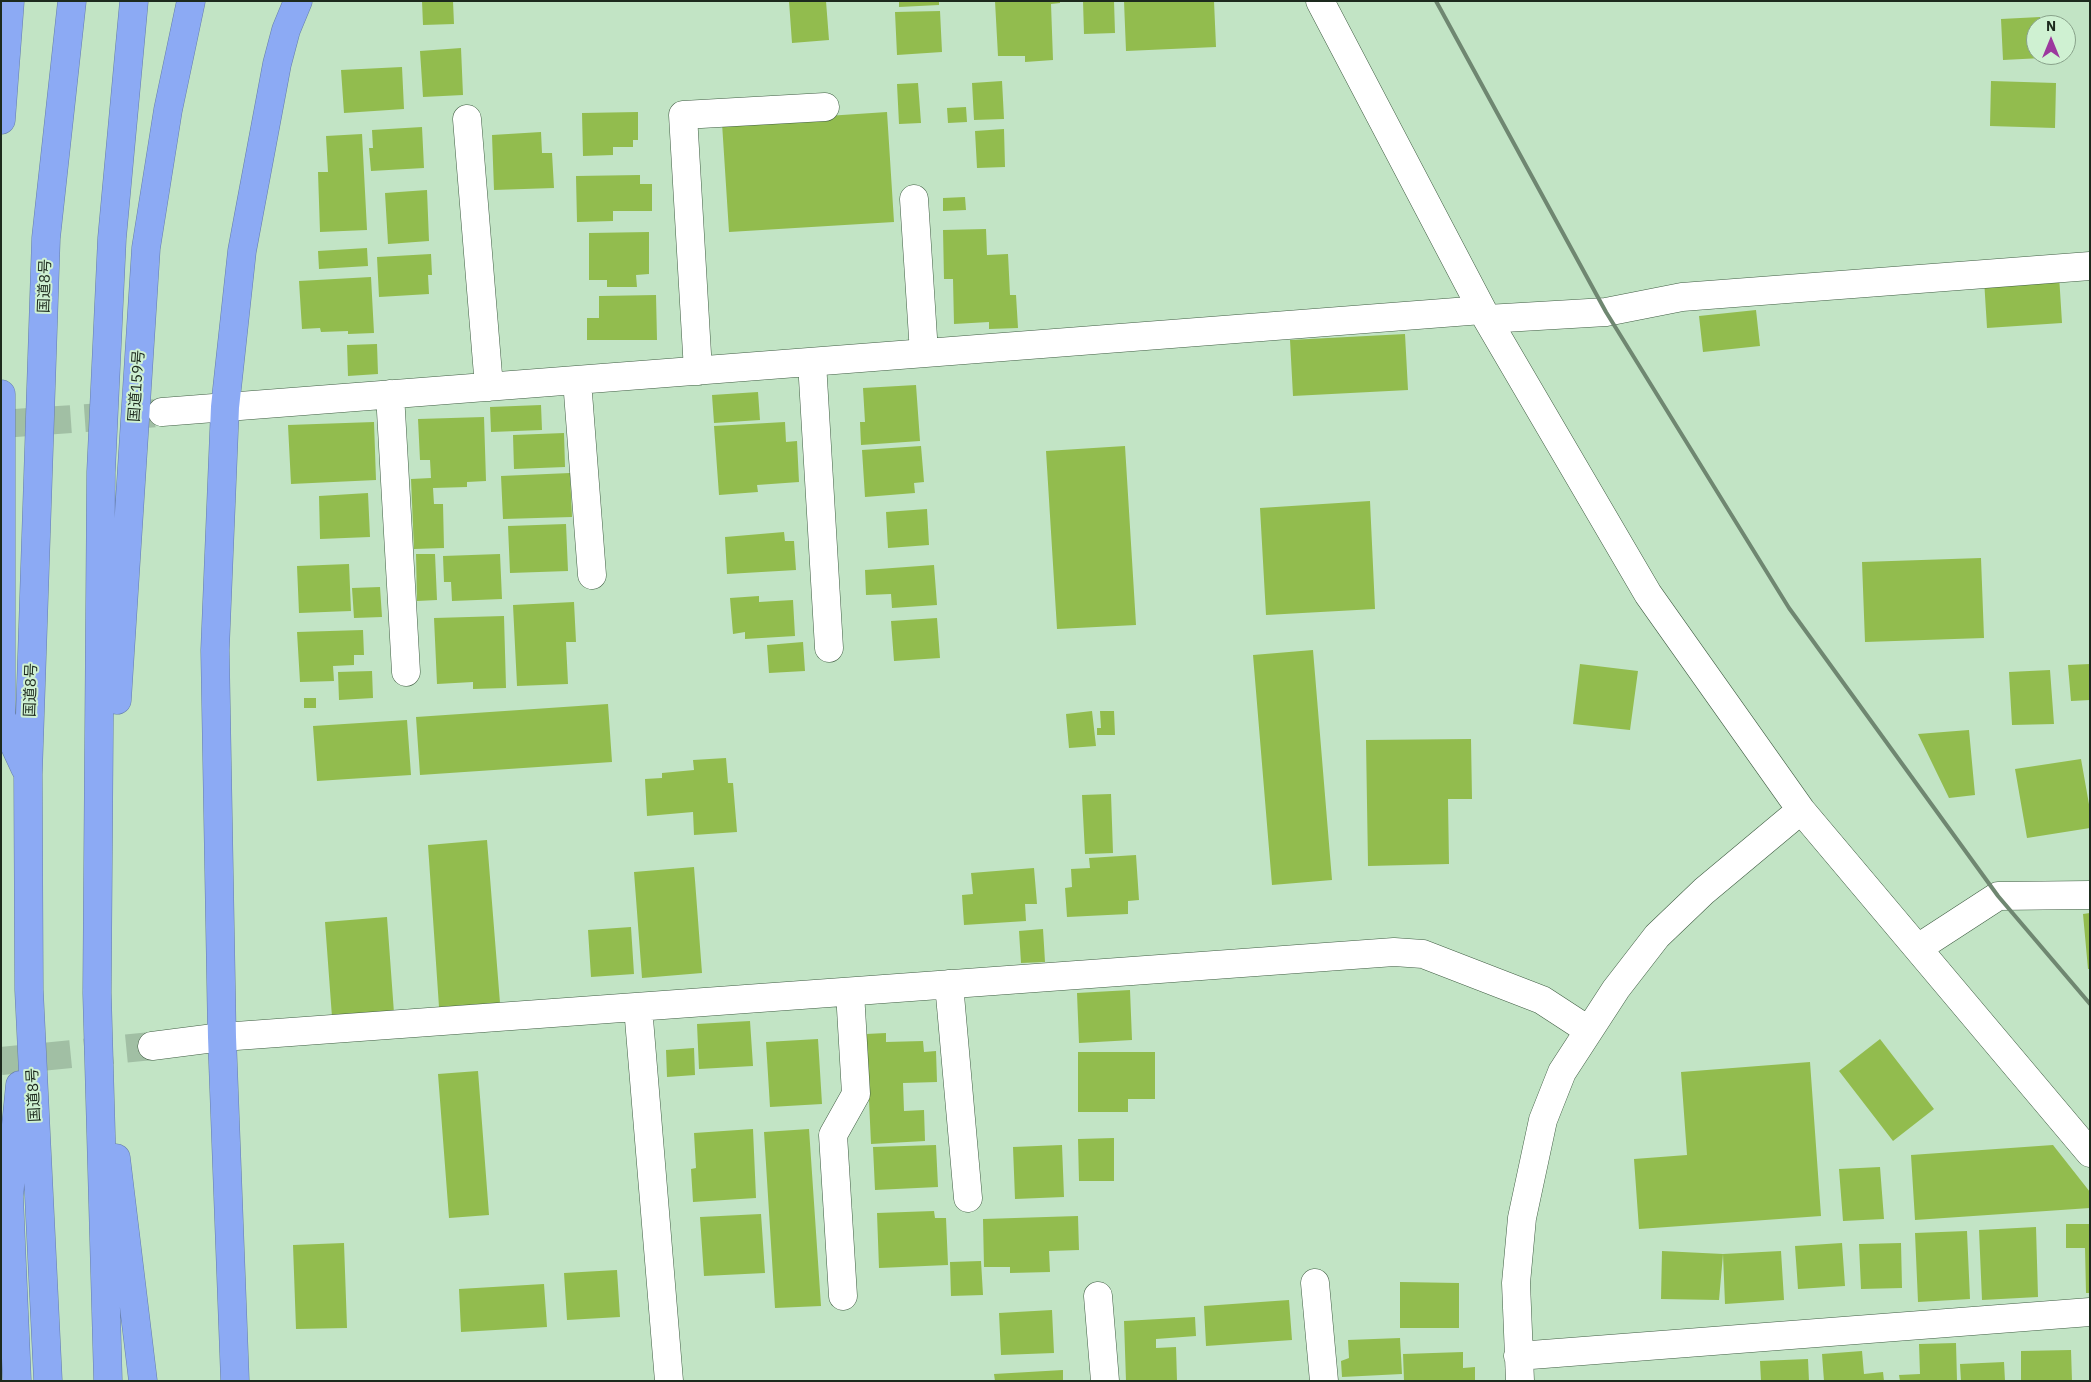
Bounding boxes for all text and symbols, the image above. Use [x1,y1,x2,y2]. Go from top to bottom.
north arrow [2026,15,2076,65]
text: N [2046,17,2056,35]
street label: 国道8号 [35,259,55,313]
street label: 国道159号 [126,349,148,423]
street label: 国道8号 [21,663,41,717]
street label: 国道8号 [24,1068,44,1122]

